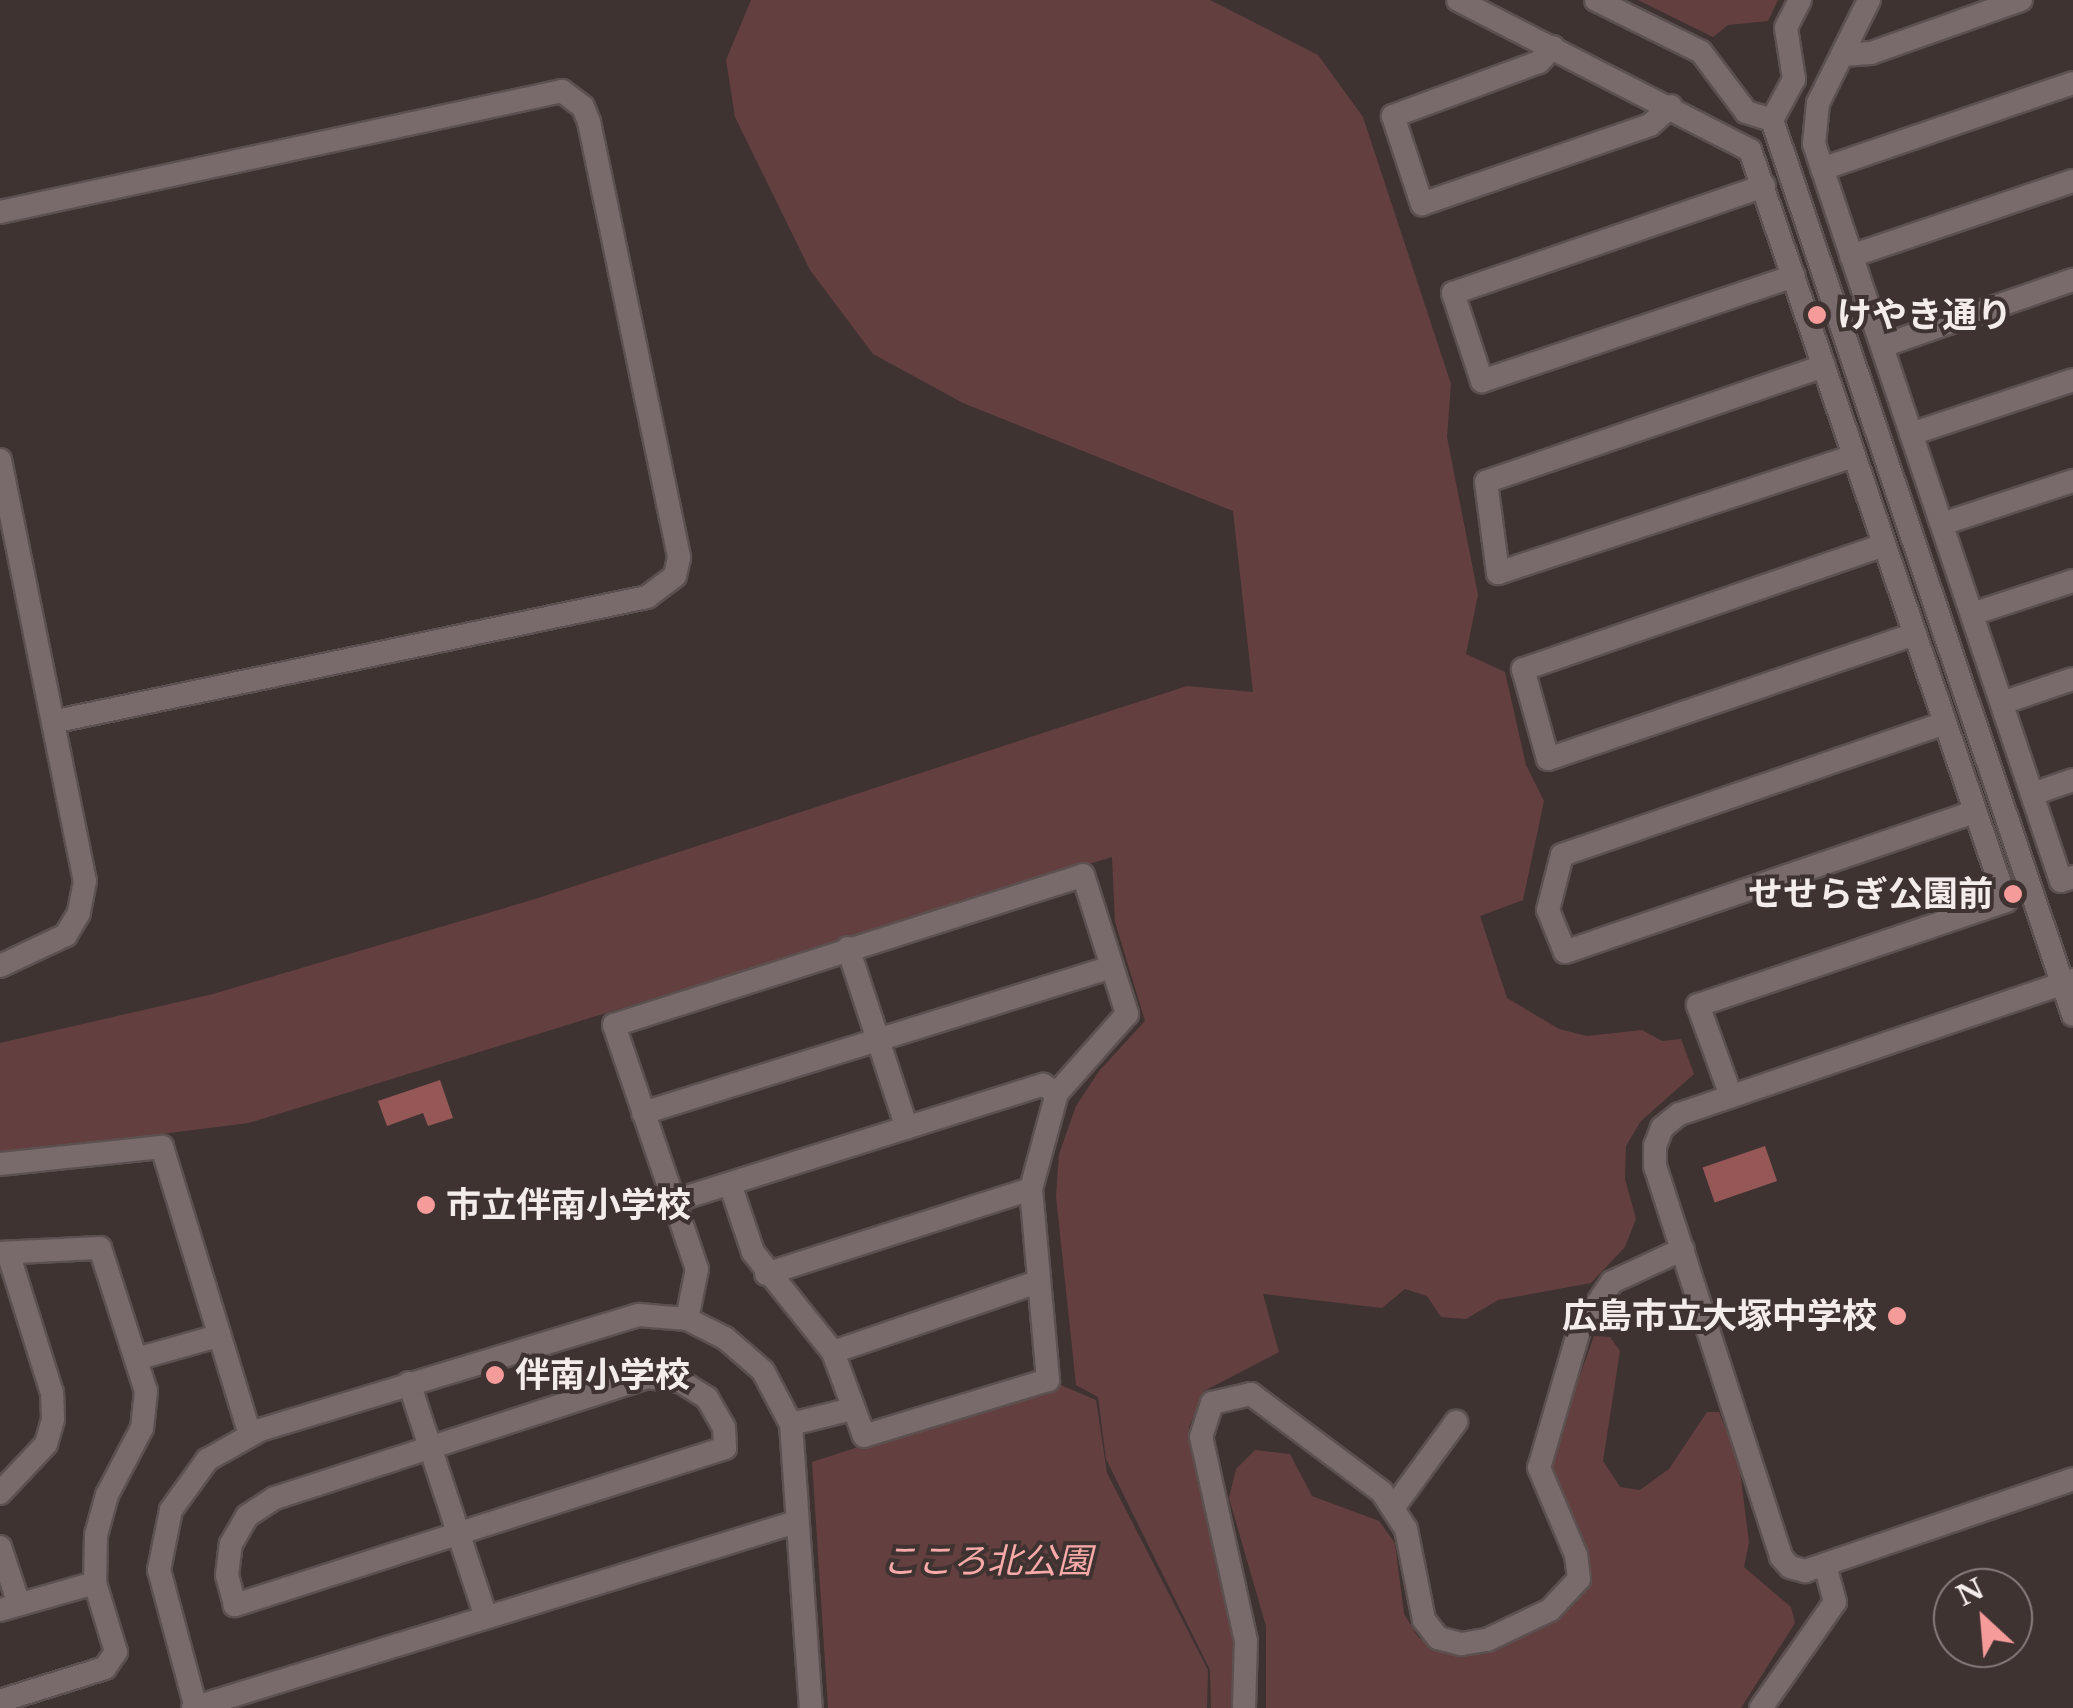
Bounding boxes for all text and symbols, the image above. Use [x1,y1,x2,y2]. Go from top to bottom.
place label: けやき通り [1837,294,2012,336]
marker: けやき通り [1806,304,1828,326]
place label: せせらぎ公園前 [1748,873,1993,915]
marker: せせらぎ公園前 [2002,883,2024,905]
place label: 市立伴南小学校 [446,1184,691,1226]
marker: 市立伴南小学校 [415,1194,437,1216]
place label: 広島市立大塚中学校 [1562,1295,1877,1337]
marker: 広島市立大塚中学校 [1886,1305,1908,1327]
place label: 伴南小学校 [515,1354,690,1396]
marker: 伴南小学校 [484,1364,506,1386]
park label: こころ北公園 [882,1540,1092,1582]
north arrow [1933,1568,2033,1668]
text: N [1951,1571,1990,1614]

